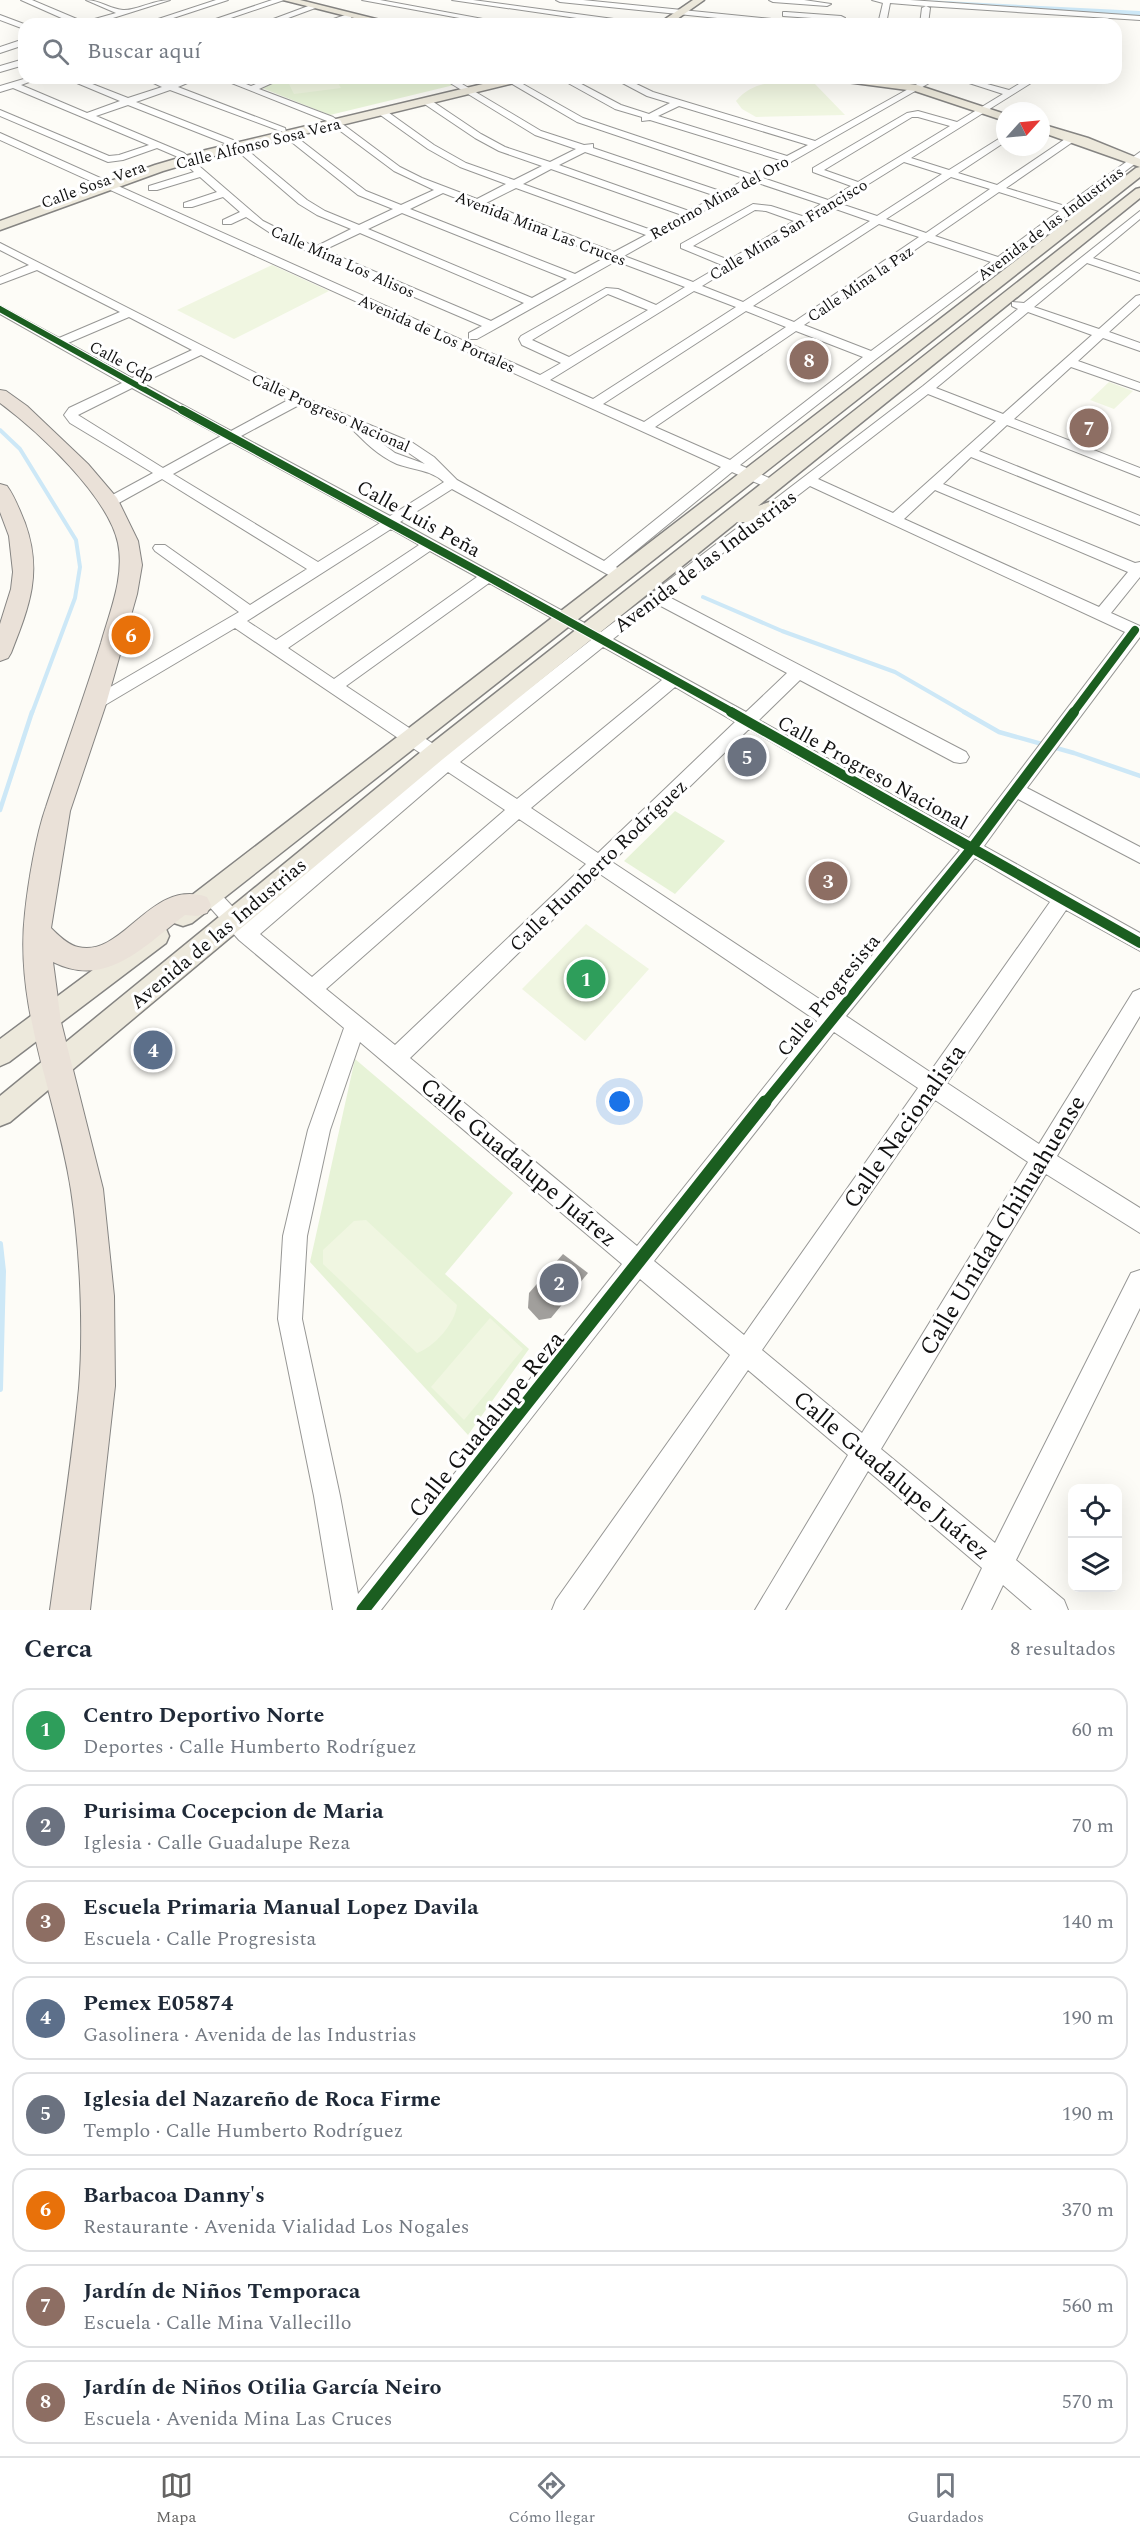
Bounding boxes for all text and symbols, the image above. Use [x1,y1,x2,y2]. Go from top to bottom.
search box [18,18,1122,84]
icon: search [39,35,72,68]
text: Buscar aquí [87,35,201,68]
north arrow [996,102,1050,156]
street label: Calle Alfonso Sosa Vera [173,112,343,176]
street label: Retorno Mina del Oro [646,150,793,246]
street label: Calle Sosa Vera [38,155,149,215]
street label: Avenida de las Industrias [972,161,1129,287]
street label: Calle Mina San Francisco [705,173,872,287]
street label: Avenida Mina Las Cruces [452,185,630,273]
street label: Calle Mina Los Alisos [267,219,419,305]
street label: Calle Mina la Paz [803,239,919,328]
street label: Avenida de Los Portales [354,288,519,379]
street label: Calle Cdp [85,335,158,389]
pin: 8 [790,338,828,382]
street label: Calle Progreso Nacional [248,367,414,459]
pin: 7 [1070,406,1108,450]
street label: Calle Luis Peña [351,472,486,565]
street label: Avenida de las Industrias [608,483,804,641]
pin: 6 [112,612,150,658]
street label: Calle Progreso Nacional [772,708,973,838]
pin: 5 [728,734,766,780]
street label: Calle Humberto Rodríguez [503,772,695,959]
street label: Avenida de las Industrias [124,851,314,1017]
pin: 3 [808,858,848,904]
street label: Calle Progresista [770,928,888,1064]
pin: 1 [566,956,606,1002]
pin: 4 [134,1028,172,1072]
street label: Calle Nacionalista [834,1037,975,1216]
street label: Calle Guadalupe Juárez [412,1069,625,1256]
your location [605,1087,634,1116]
street label: Calle Unidad Chihuahuense [911,1088,1095,1363]
pin: 2 [540,1260,578,1306]
street label: Calle Guadalupe Reza [400,1323,574,1526]
street label: Calle Guadalupe Juárez [785,1382,998,1569]
map controls [1068,1484,1122,1592]
button: locate [1068,1484,1122,1538]
button: layers [1068,1538,1122,1592]
text: Cerca [24,1629,92,1669]
text: 8 resultados [1010,1634,1116,1664]
text: Centro Deportivo Norte [83,1699,324,1732]
text: 1 [40,1715,51,1745]
text: 60 m [1072,1715,1114,1745]
text: Deportes · Calle Humberto Rodríguez [83,1732,417,1762]
text: Purisima Cocepcion de Maria [83,1795,384,1828]
text: 2 [40,1811,51,1841]
text: 70 m [1072,1811,1114,1841]
text: Iglesia · Calle Guadalupe Reza [83,1828,350,1858]
text: Escuela Primaria Manual Lopez Davila [83,1891,479,1924]
text: 3 [40,1907,51,1937]
text: 140 m [1062,1907,1114,1937]
text: Escuela · Calle Progresista [83,1924,316,1954]
text: Pemex E05874 [83,1987,233,2020]
text: 4 [40,2003,51,2033]
text: 190 m [1062,2003,1114,2033]
text: Gasolinera · Avenida de las Industrias [83,2020,417,2050]
text: Iglesia del Nazareño de Roca Firme [83,2083,441,2116]
text: 5 [40,2099,51,2129]
text: 190 m [1062,2099,1114,2129]
text: Templo · Calle Humberto Rodríguez [83,2116,403,2146]
text: Barbacoa Danny's [83,2179,265,2212]
text: 6 [40,2195,51,2225]
text: 370 m [1062,2195,1114,2225]
text: Restaurante · Avenida Vialidad Los Nogales [83,2212,469,2242]
text: Jardín de Niños Temporaca [83,2275,360,2308]
text: 7 [40,2291,51,2321]
text: 560 m [1062,2291,1114,2321]
text: Escuela · Calle Mina Vallecillo [83,2308,352,2338]
text: Jardín de Niños Otilia García Neiro [83,2371,442,2404]
text: 8 [40,2387,51,2417]
text: 570 m [1062,2387,1114,2417]
text: Escuela · Avenida Mina Las Cruces [83,2404,392,2434]
tab: Mapa [156,2469,196,2529]
tab: Cómo llegar [508,2469,595,2529]
tab: Guardados [907,2469,984,2529]

